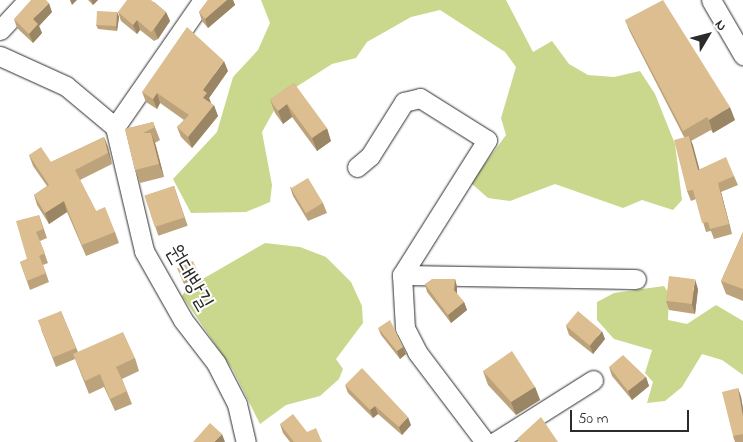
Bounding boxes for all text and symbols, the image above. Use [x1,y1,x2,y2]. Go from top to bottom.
north arrow [683,10,733,60]
text: N [709,16,732,36]
street label: 원대방길 [159,241,217,315]
scale bar [573,400,692,432]
text: 50 m [578,408,608,430]

